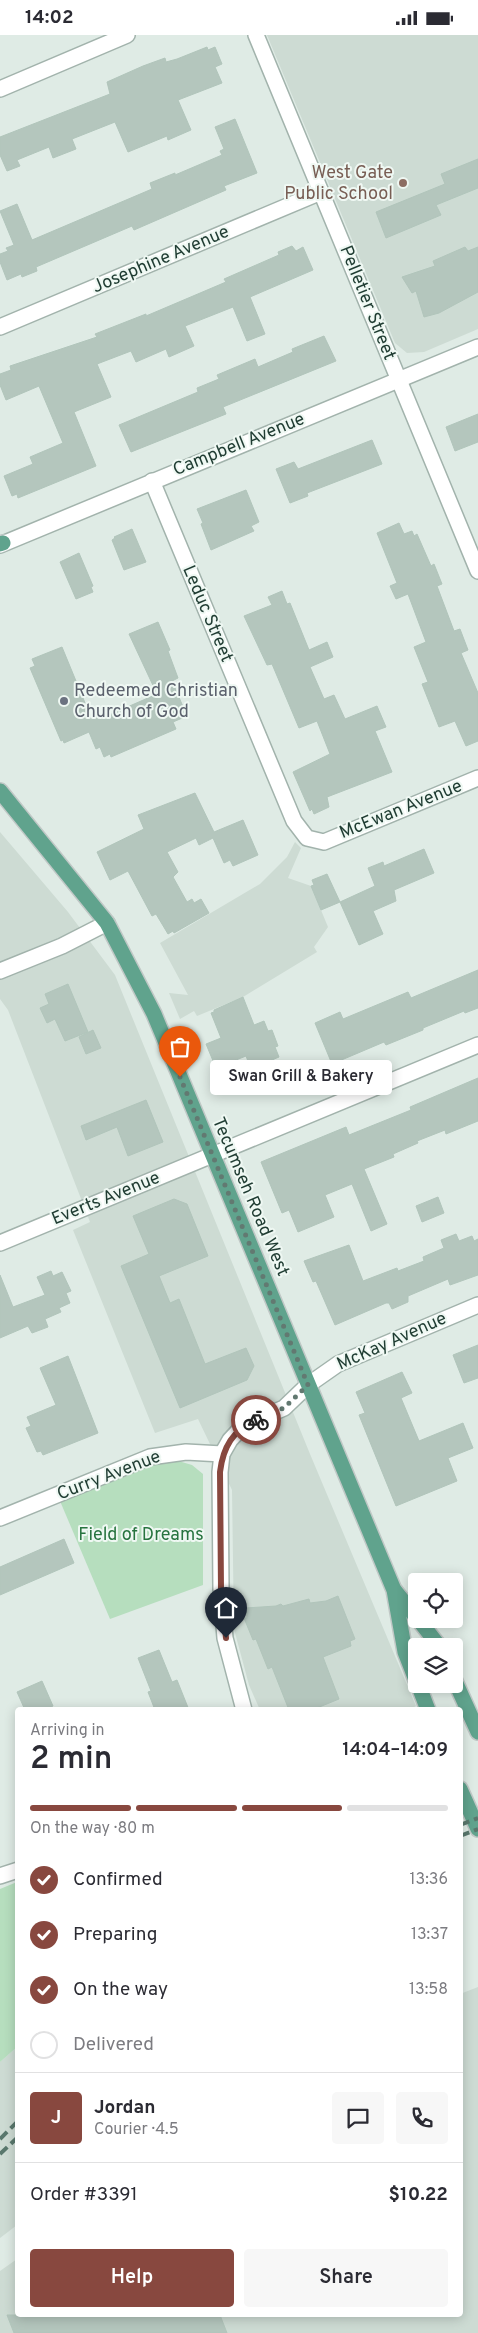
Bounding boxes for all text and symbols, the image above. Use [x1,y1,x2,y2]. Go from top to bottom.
text: 14:02 [25,6,74,30]
place label: West Gate Public School [284,162,393,206]
marker: West Gate Public School [397,177,409,189]
street label: Josephine Avenue [89,221,233,299]
street label: Pelletier Street [334,242,400,364]
street label: Campbell Avenue [170,408,308,482]
street label: Leduc Street [176,562,238,666]
place label: Redeemed Christian Church of God [74,680,238,724]
marker: Redeemed Christian Church of God [58,695,70,707]
street label: McEwan Avenue [336,775,466,845]
pin [159,1026,201,1077]
icon: bag [166,1033,194,1061]
callout: Swan Grill & Bakery [210,1059,392,1095]
text: Swan Grill & Bakery [228,1067,374,1087]
street label: Tecumseh Road West [206,1114,294,1280]
street label: Everts Avenue [48,1167,164,1231]
street label: McKay Avenue [334,1308,450,1376]
courier [231,1395,281,1445]
icon: bike [242,1406,270,1434]
street label: Curry Avenue [54,1446,164,1506]
park label: Field of Dreams [78,1524,204,1547]
map controls [408,1573,463,1693]
button: locate [408,1573,463,1628]
pin [205,1587,247,1638]
icon: home [212,1594,240,1622]
button: layers [408,1638,463,1693]
text: Arriving in [30,1721,105,1741]
text: 14:04–14:09 [342,1738,448,1762]
text: 2 min [30,1740,112,1780]
text: On the way · 80 m [30,1819,155,1839]
icon: check [30,1866,58,1894]
text: Confirmed [73,1868,163,1892]
text: 13:36 [410,1870,448,1890]
icon: check [30,1921,58,1949]
text: Preparing [73,1923,157,1947]
text: 13:37 [411,1925,448,1945]
icon: check [30,1976,58,2004]
text: On the way [73,1978,168,2002]
text: 13:58 [409,1980,448,2000]
text: Delivered [73,2033,154,2057]
button: chat [332,2092,384,2144]
button: phone [396,2092,448,2144]
text: Jordan [94,2096,156,2120]
text: J [51,2106,61,2130]
text: Courier · 4.5 [94,2120,179,2140]
text: Order #3391 [30,2183,138,2207]
text: $10.22 [389,2183,448,2207]
button: Help [30,2249,234,2307]
button: Share [244,2249,448,2307]

